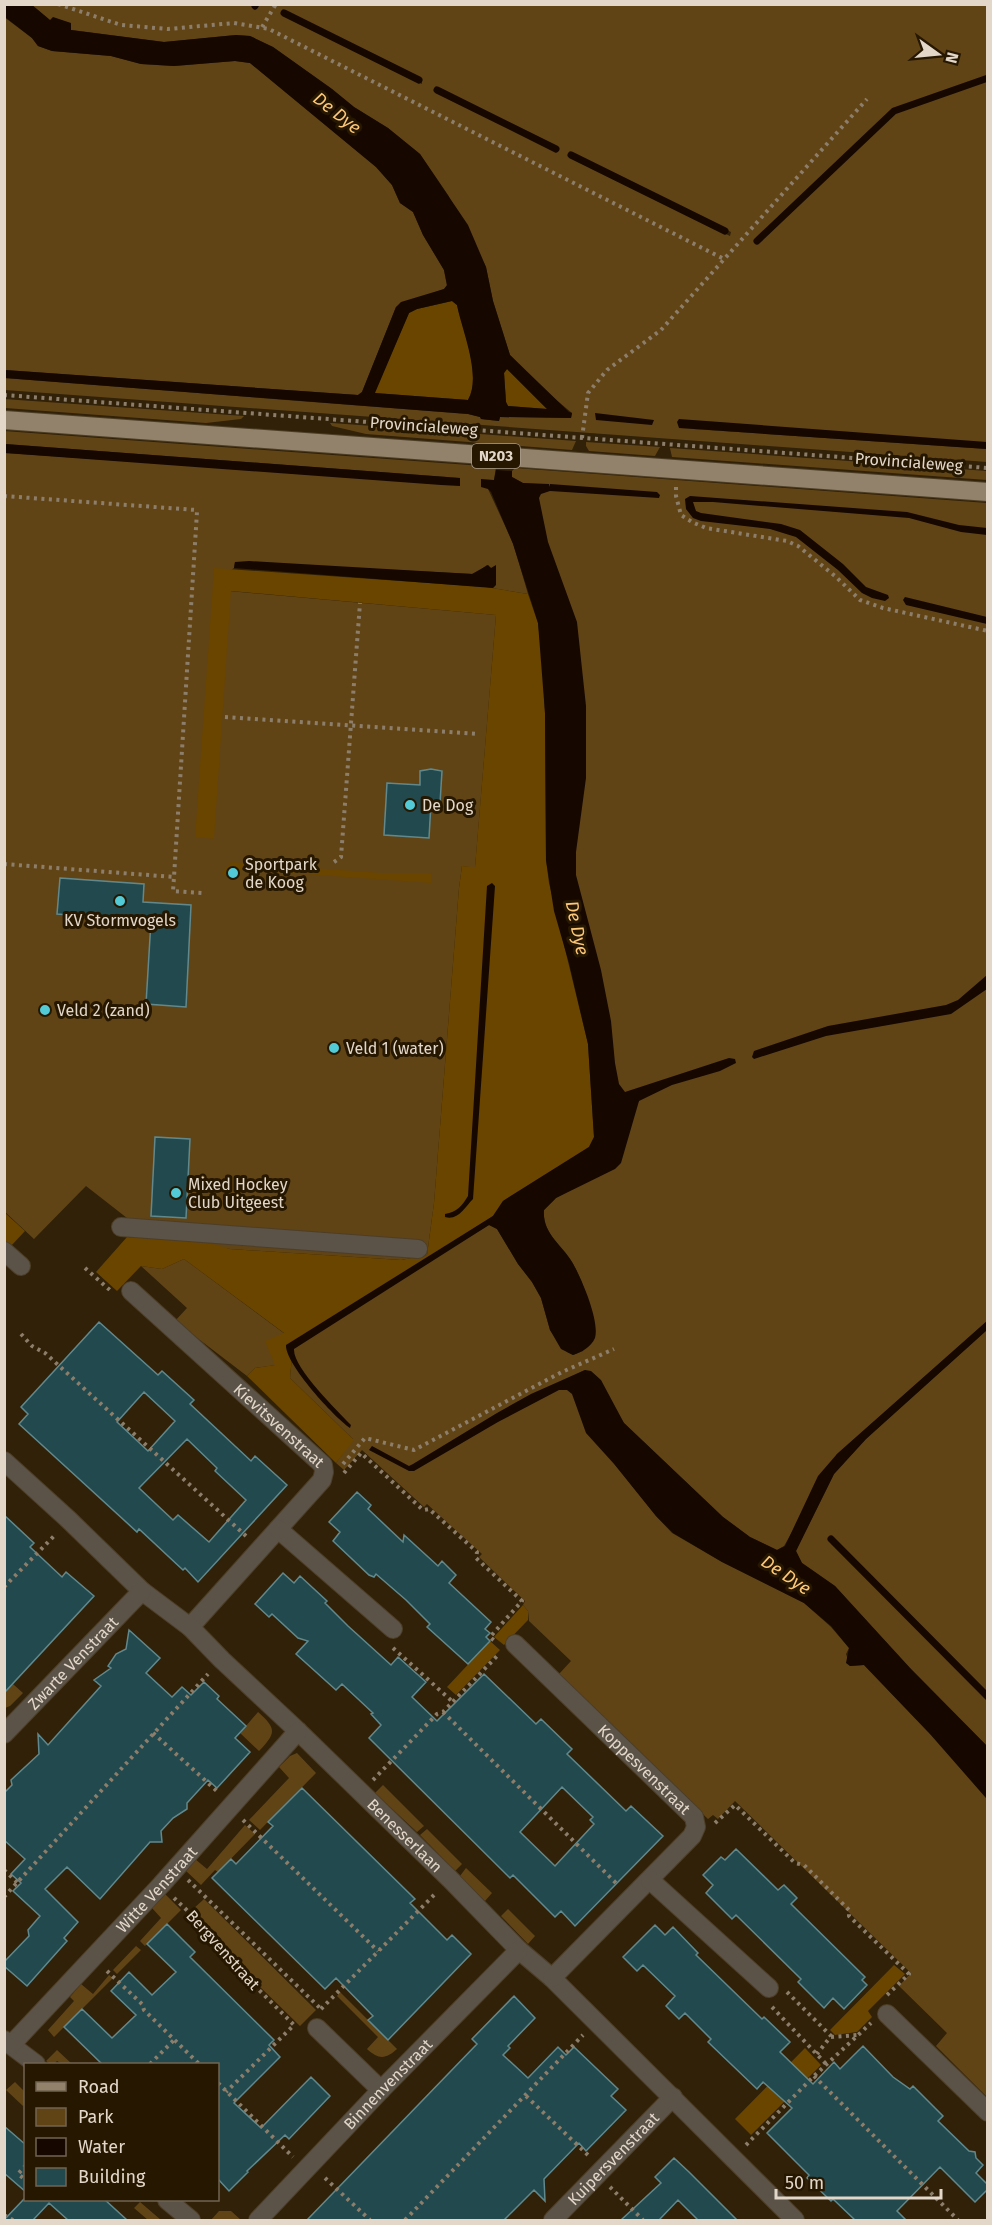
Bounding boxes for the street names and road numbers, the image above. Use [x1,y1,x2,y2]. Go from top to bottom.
street label: Provincialeweg [369,413,479,439]
road number: N203 [472,444,520,468]
street label: Provincialeweg [854,449,964,475]
street label: Kievitsvenstraat [230,1379,329,1471]
street label: Zwarte Venstraat [24,1612,122,1713]
street label: Koppesvenstraat [594,1720,695,1818]
street label: Benesserlaan [363,1794,447,1876]
street label: Witte Venstraat [112,1842,201,1936]
street label: Bergvenstraat [182,1906,264,1994]
street label: Binnenvenstraat [339,2034,436,2133]
street label: Kuipersvenstraat [563,2108,663,2209]

